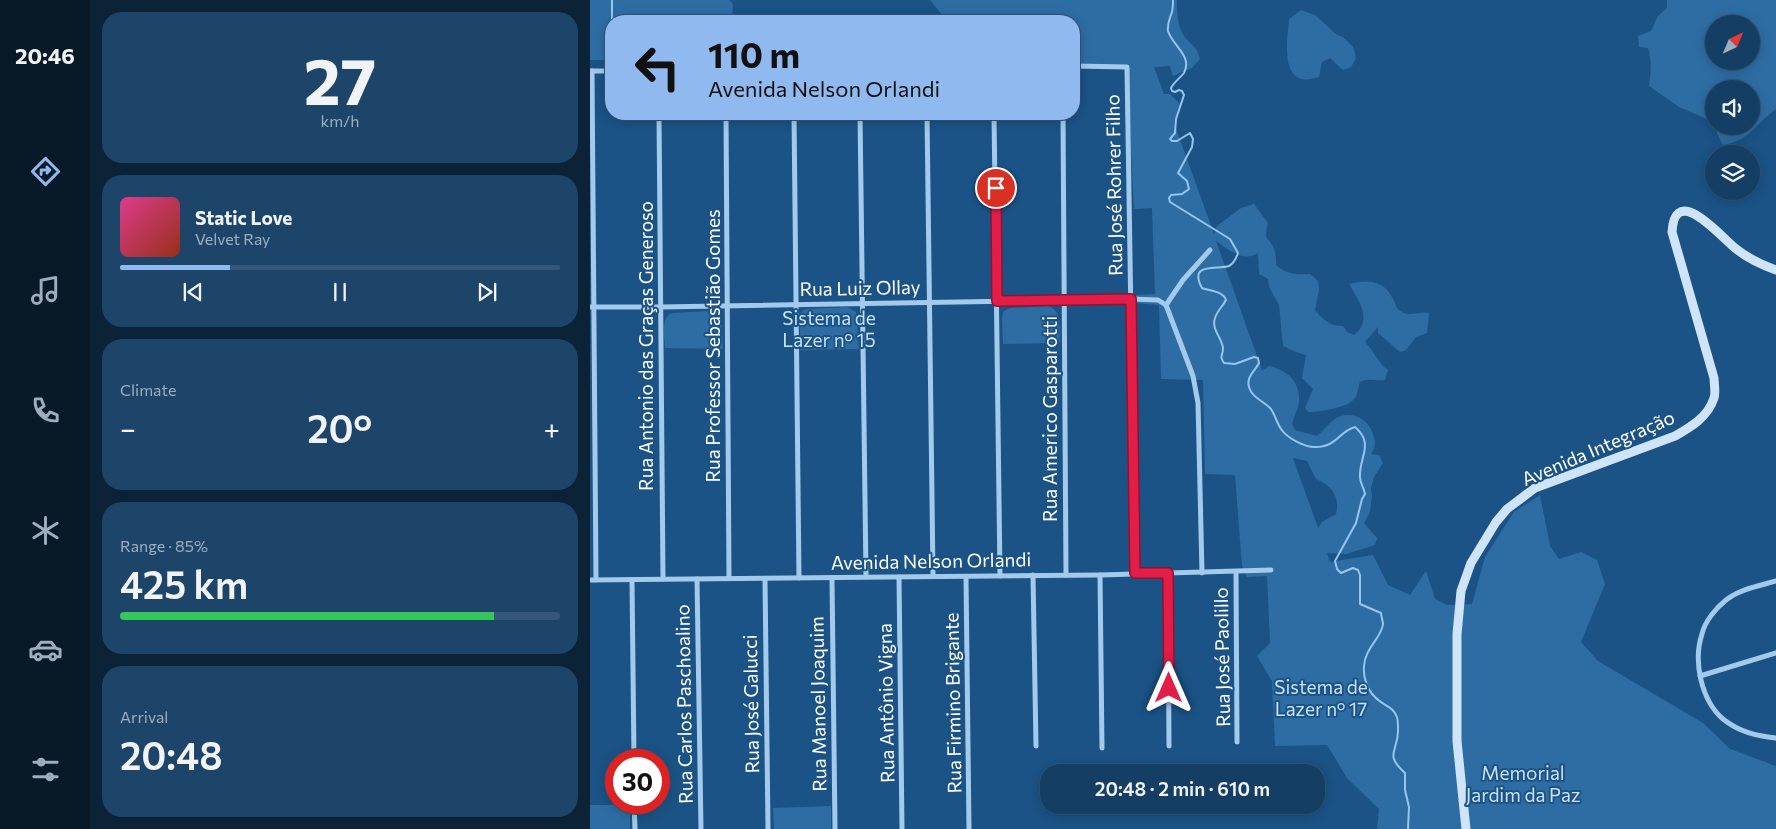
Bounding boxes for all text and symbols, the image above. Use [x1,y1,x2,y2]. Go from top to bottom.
north arrow [1705,15,1760,70]
map controls [1705,15,1760,200]
text: 110 m [708,32,800,75]
icon: left [625,35,690,100]
text: 27 [304,39,376,118]
text: 20:46 [15,42,75,69]
text: Avenida Nelson Orlandi [708,75,940,102]
button: sound [1705,80,1760,135]
street label: Rua José Rohrer Filho [1100,94,1127,276]
text: km/h [321,111,359,130]
button: layers [1705,145,1760,200]
icon: directions [28,154,63,189]
pin [975,167,1017,209]
icon: arrive [982,174,1010,202]
street label: Rua Antonio das Graças Generoso [634,201,657,491]
text: Static Love [195,206,292,229]
street label: Rua Professor Sebastião Gomes [701,209,724,483]
text: Velvet Ray [195,229,270,248]
icon: music [28,273,63,308]
street label: Rua Luiz Ollay [799,275,921,300]
icon: previous [179,278,207,306]
icon: pause [326,278,354,306]
icon: next [473,278,501,306]
park label: Sistema de Lazer nº 15 [782,306,876,351]
street label: Rua Americo Gasparotti [1038,316,1061,522]
text: Climate [120,380,176,399]
icon: phone [28,393,63,428]
text: 20° [307,404,372,451]
street label: Avenida Integração [1518,405,1678,490]
text: − [120,411,136,445]
text: + [544,411,560,445]
icon: climate [28,513,63,548]
text: Range · 85% [120,536,208,555]
street label: Avenida Nelson Orlandi [831,547,1031,574]
text: 425 km [120,560,248,607]
street label: Rua José Paolillo [1209,587,1234,727]
street label: Rua Carlos Paschoalino [670,604,697,804]
street label: Rua Firmino Brigante [939,612,966,794]
street label: Rua Manoel Joaquim [804,616,831,792]
street label: Rua Antônio Vigna [873,623,898,783]
icon: car [28,632,63,667]
street label: Rua José Galucci [738,634,763,774]
position arrow [1142,661,1194,713]
park label: Sistema de Lazer nº 17 [1274,675,1368,720]
text: Arrival [120,707,168,726]
text: 20:48 [120,731,223,778]
speed limit sign: 30 [605,749,670,814]
icon: filters [28,752,63,787]
park label: Memorial Jardim da Paz [1466,761,1580,806]
text: 20:48 · 2 min · 610 m [1095,777,1270,800]

